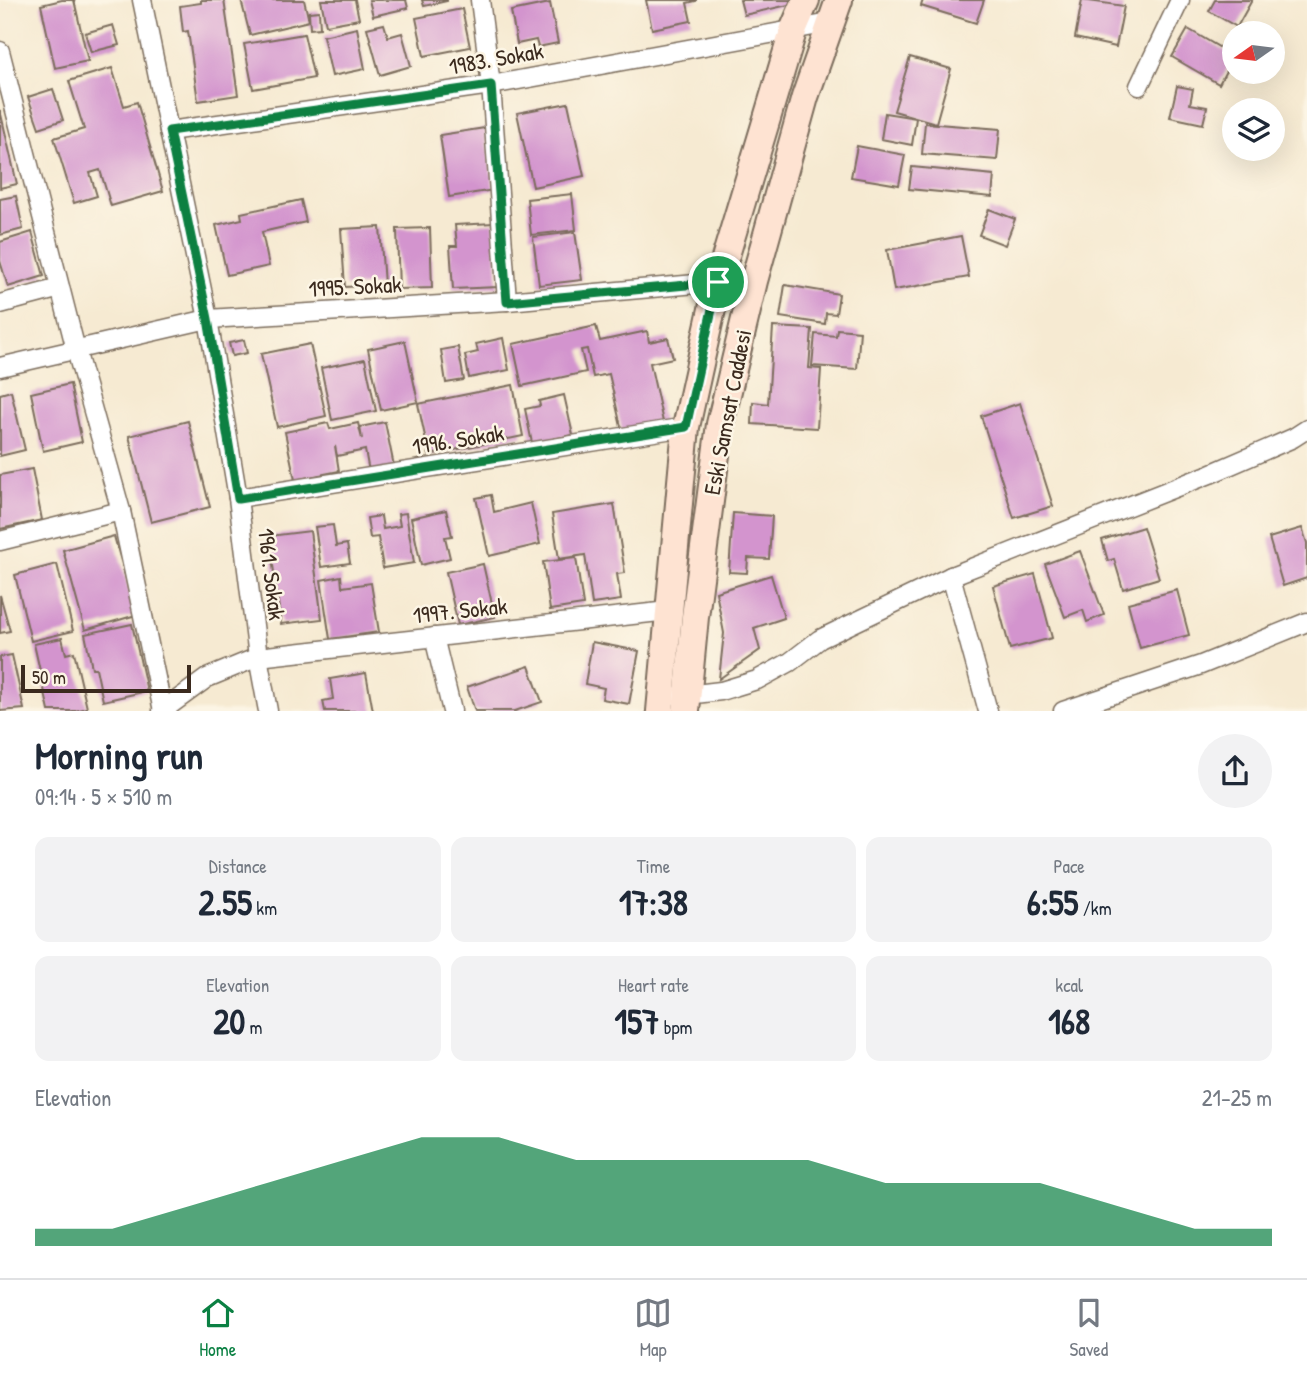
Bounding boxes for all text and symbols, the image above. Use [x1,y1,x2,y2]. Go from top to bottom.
north arrow [1222,21,1284,84]
map controls [1222,21,1285,161]
street label: 1983. Sokak [446,34,546,82]
button: layers [1222,98,1285,161]
pin [688,252,748,312]
icon: arrive [699,263,737,301]
street label: 1995. Sokak [308,268,403,304]
street label: Eski Samsat Caddesi [696,327,758,497]
street label: 1996. Sokak [410,416,507,462]
street label: 1961. Sokak [251,526,293,622]
street label: 1997. Sokak [411,590,509,630]
scale bar [21,662,191,694]
text: 50 m [32,664,66,690]
text: Morning run [35,729,203,781]
button: share [1198,734,1272,808]
text: 09:14 · 5 × 510 m [35,781,172,812]
text: Distance [209,853,267,879]
text: Time [637,853,670,879]
text: Pace [1053,853,1085,879]
text: 2.55 [198,879,252,926]
text: 17:38 [619,879,688,926]
text: 6:55 [1027,879,1078,926]
text: km [252,895,277,921]
text: /km [1078,895,1112,921]
text: Elevation [206,972,269,998]
text: Heart rate [618,972,689,998]
text: kcal [1055,972,1083,998]
text: 20 [213,998,245,1045]
text: 157 [614,998,659,1045]
text: 168 [1048,998,1090,1045]
text: m [245,1014,263,1040]
text: bpm [659,1014,693,1040]
text: Elevation [35,1082,111,1113]
text: 21–25 m [1202,1082,1272,1113]
tab: Home [199,1294,237,1362]
tab: Map [634,1294,672,1362]
tab: Saved [1070,1294,1108,1362]

